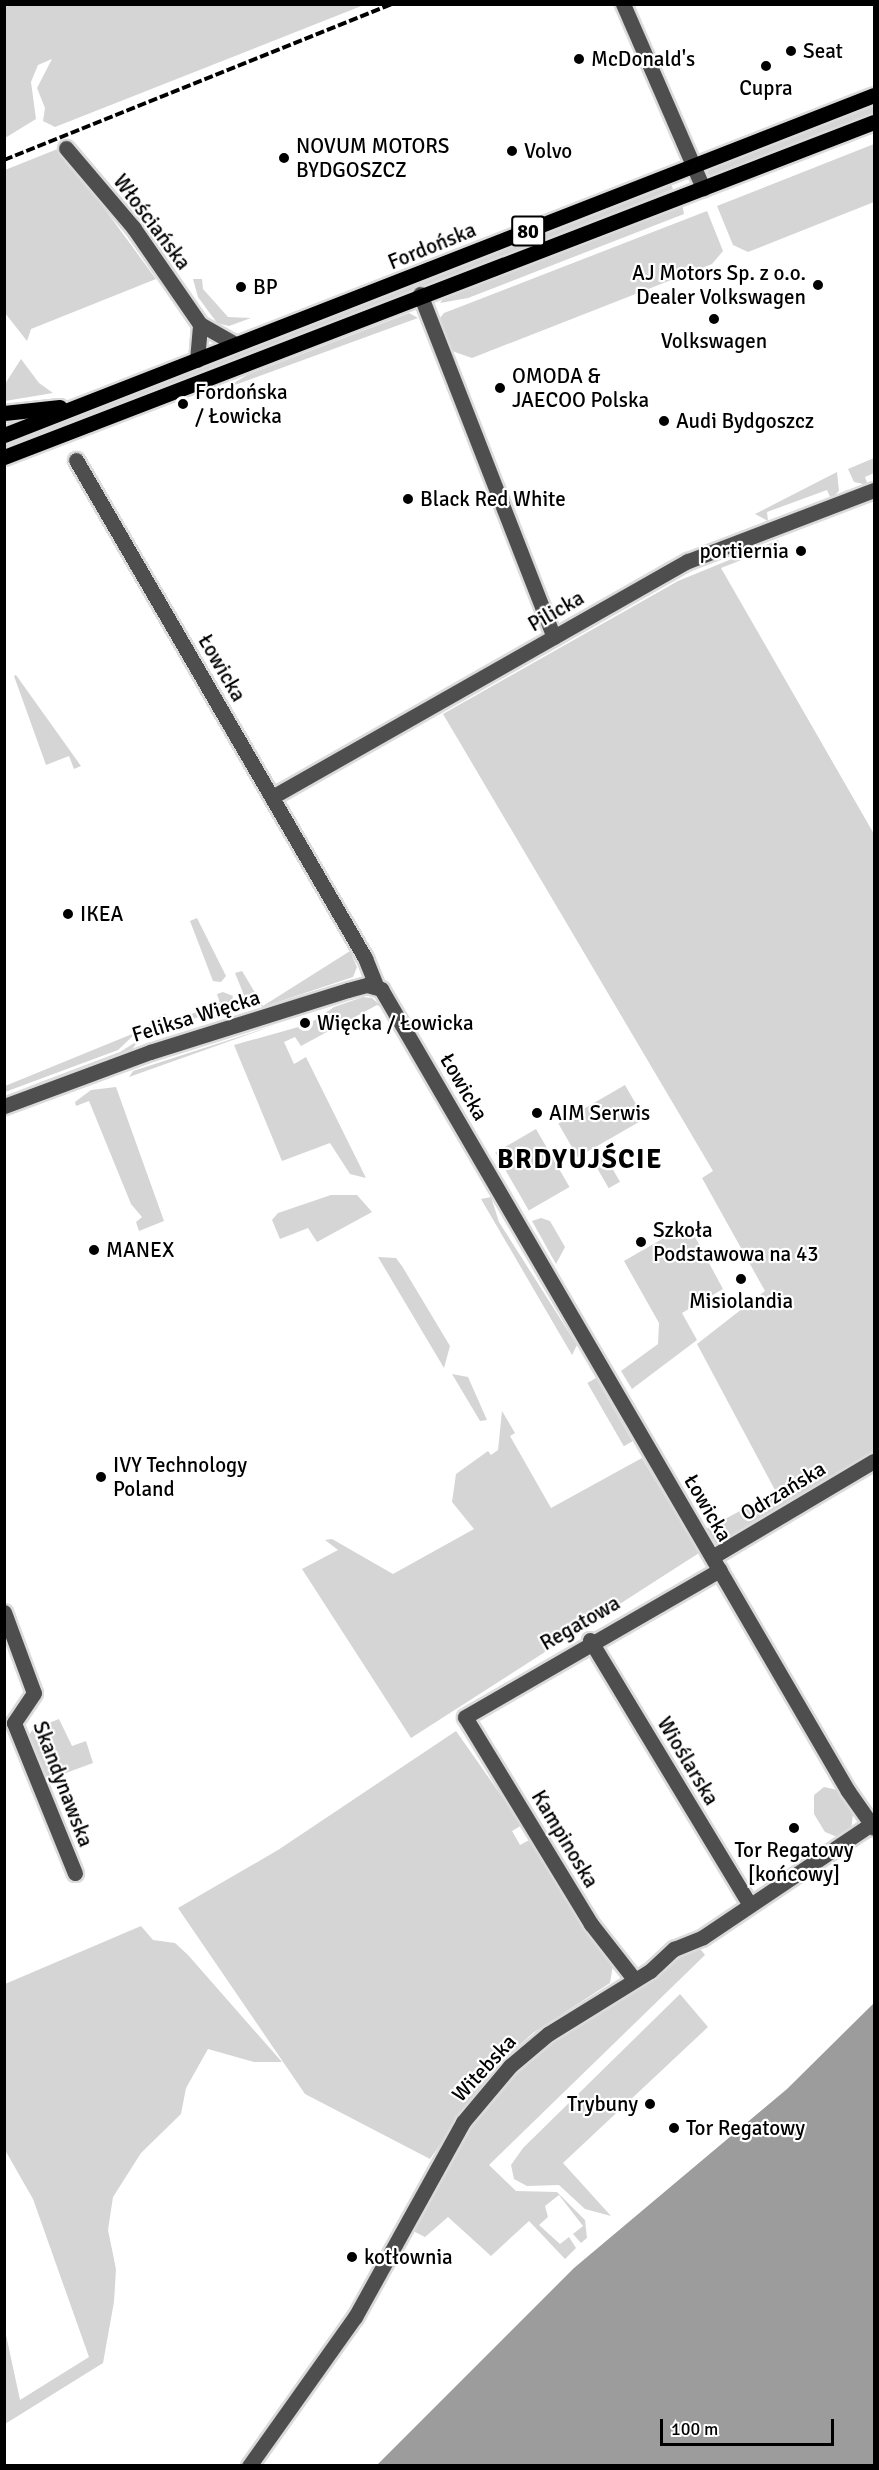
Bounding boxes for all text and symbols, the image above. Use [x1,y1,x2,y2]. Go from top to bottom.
place label: Seat [803,38,843,64]
marker: Seat [784,44,798,58]
place label: McDonald's [591,46,695,72]
marker: McDonald's [572,52,586,66]
marker: Cupra [759,59,773,73]
place label: Cupra [739,75,793,101]
place label: NOVUM MOTORS BYDGOSZCZ [296,133,449,183]
place label: Volvo [524,138,572,164]
marker: Volvo [505,144,519,158]
marker: NOVUM MOTORS BYDGOSZCZ [277,151,291,165]
street label: Włościańska [108,169,196,275]
road number: 80 [510,214,546,248]
street label: Fordońska [384,217,480,275]
place label: AJ Motors Sp. z o.o. Dealer Volkswagen [632,260,806,310]
place label: BP [253,274,278,300]
marker: AJ Motors Sp. z o.o. Dealer Volkswagen [811,278,825,292]
marker: BP [234,280,248,294]
marker: Volkswagen [707,312,721,326]
place label: Volkswagen [661,328,767,354]
place label: OMODA & JAECOO Polska [512,363,649,413]
place label: Fordońska / Łowicka [195,379,288,429]
marker: OMODA & JAECOO Polska [493,381,507,395]
marker: Fordońska / Łowicka [176,397,190,411]
place label: Audi Bydgoszcz [676,408,814,434]
marker: Audi Bydgoszcz [657,414,671,428]
place label: Black Red White [420,486,566,512]
marker: Black Red White [401,492,415,506]
place label: portiernia [700,538,789,564]
marker: portiernia [794,544,808,558]
street label: Pilicka [524,585,588,637]
street label: Łowicka [193,630,251,706]
place label: IKEA [80,901,123,927]
marker: IKEA [61,907,75,921]
street label: Feliksa Więcka [129,985,263,1047]
place label: Więcka / Łowicka [317,1010,474,1036]
marker: Więcka / Łowicka [298,1016,312,1030]
street label: Łowicka [435,1049,493,1125]
place label: AIM Serwis [549,1100,650,1126]
marker: AIM Serwis [530,1106,544,1120]
district label: BRDYUJŚCIE [497,1144,663,1176]
place label: Szkoła Podstawowa na 43 [653,1217,819,1267]
marker: Szkoła Podstawowa na 43 [634,1235,648,1249]
place label: MANEX [106,1237,174,1263]
marker: MANEX [87,1243,101,1257]
marker: Misiolandia [734,1272,748,1286]
place label: Misiolandia [689,1288,793,1314]
place label: IVY Technology Poland [113,1452,247,1502]
street label: Odrzańska [736,1456,830,1526]
marker: IVY Technology Poland [94,1470,108,1484]
street label: Łowicka [679,1470,737,1546]
street label: Regatowa [536,1590,624,1656]
street label: Wioślarska [652,1712,724,1810]
street label: Skandynawska [27,1718,99,1850]
street label: Kampinoska [526,1786,604,1892]
marker: Tor Regatowy [końcowy] [787,1821,801,1835]
place label: Tor Regatowy [końcowy] [734,1837,854,1887]
street label: Witebska [447,2029,521,2107]
place label: Trybuny [567,2091,638,2117]
marker: Trybuny [643,2097,657,2111]
place label: Tor Regatowy [686,2115,805,2141]
marker: Tor Regatowy [667,2121,681,2135]
place label: kotłownia [364,2244,453,2270]
marker: kotłownia [345,2250,359,2264]
scale bar [663,2407,837,2445]
text: 100 m [671,2418,718,2440]

